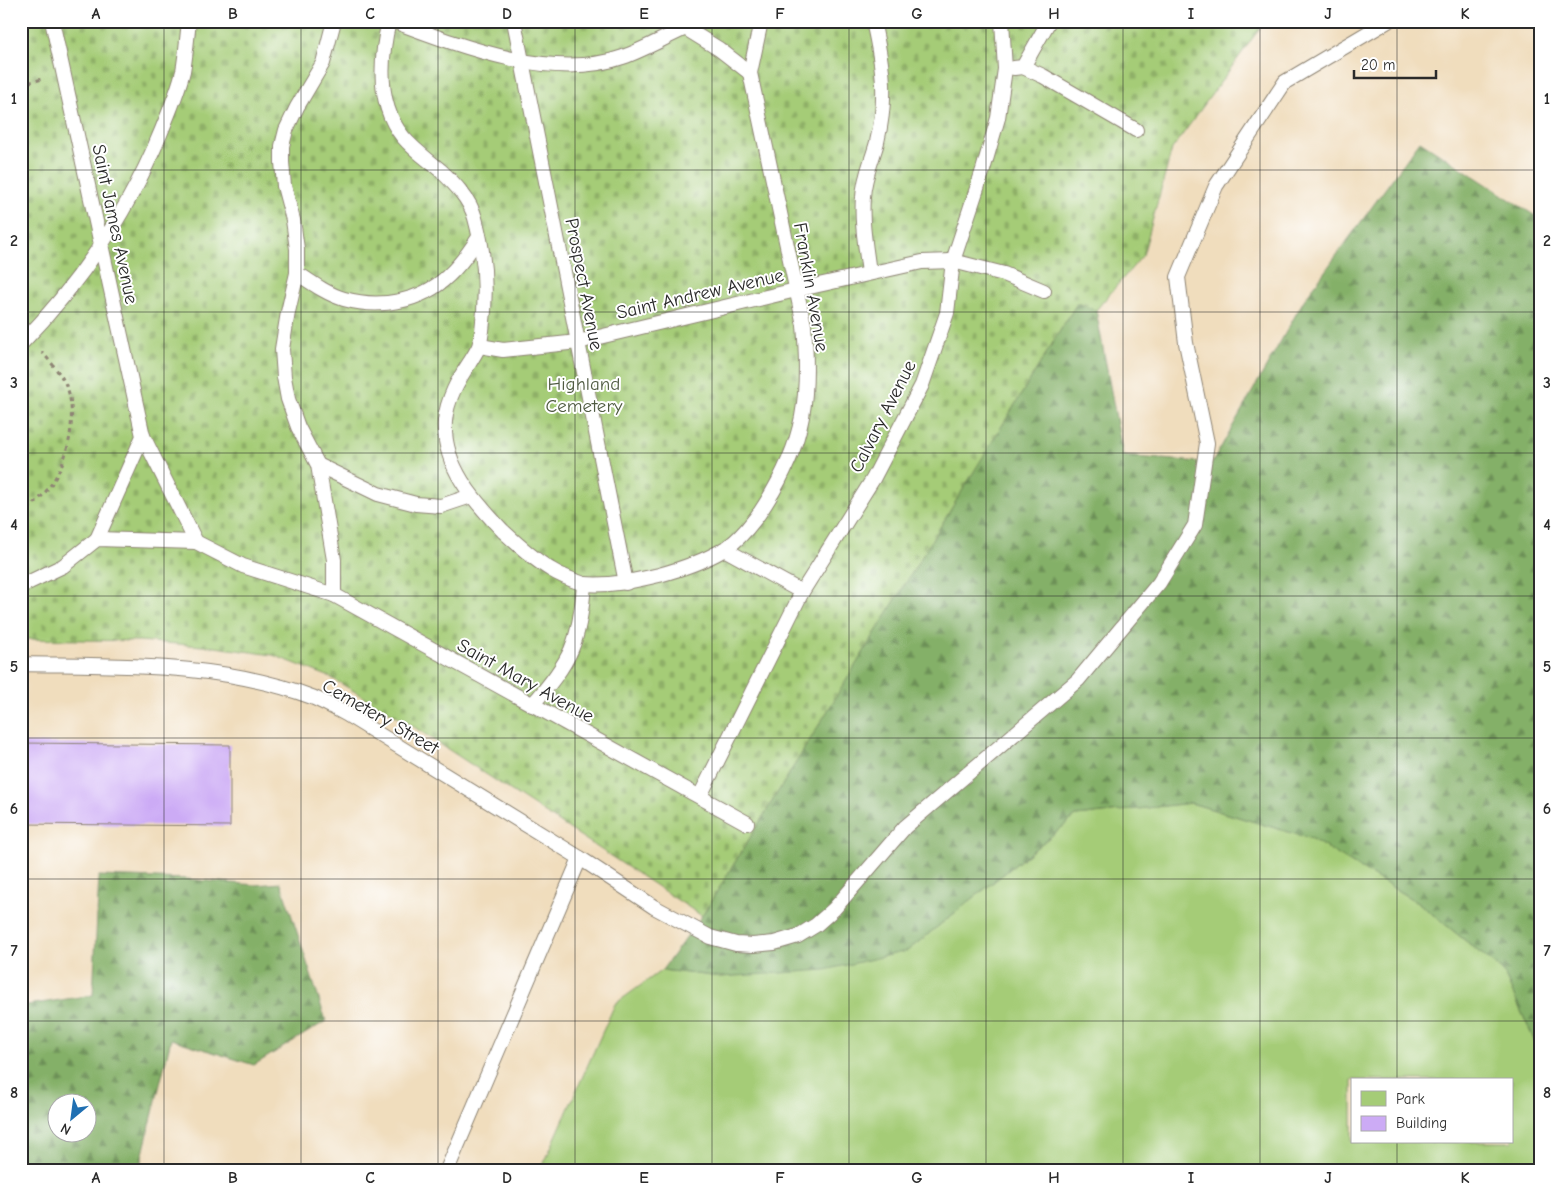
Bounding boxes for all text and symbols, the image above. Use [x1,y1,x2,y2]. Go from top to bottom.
text: A [92,5,101,23]
text: B [228,5,238,23]
text: C [365,5,375,23]
text: D [502,5,512,23]
text: E [639,5,649,23]
text: F [775,5,785,23]
text: G [911,5,923,23]
text: H [1048,5,1060,23]
text: I [1188,5,1194,23]
text: J [1324,5,1332,23]
text: K [1460,5,1470,23]
scale bar [1354,48,1436,80]
text: 20 m [1361,56,1395,74]
text: 1 [11,90,17,108]
text: 1 [1544,90,1550,108]
street label: Saint James Avenue [87,142,143,306]
street label: Prospect Avenue [560,216,608,352]
street label: Franklin Avenue [789,221,833,354]
text: 2 [10,232,18,250]
text: 2 [1543,232,1551,250]
street label: Saint Andrew Avenue [615,264,786,324]
street label: Calvary Avenue [845,357,921,476]
park label: Highland Cemetery [546,373,623,417]
text: 3 [10,374,18,392]
text: 3 [1543,374,1551,392]
text: 4 [10,516,18,534]
text: 4 [1543,516,1551,534]
street label: Saint Mary Avenue [453,634,598,728]
text: 5 [10,658,18,676]
text: 5 [1543,658,1551,676]
street label: Cemetery Street [318,675,443,759]
text: 6 [10,800,18,818]
text: 6 [1543,800,1551,818]
text: 7 [10,942,18,960]
text: 7 [1543,942,1551,960]
legend [1351,1078,1514,1144]
text: 8 [10,1084,18,1102]
text: 8 [1543,1084,1551,1102]
text: Park [1396,1090,1425,1108]
north arrow [48,1094,98,1144]
text: Building [1396,1114,1447,1132]
text: N [58,1119,74,1139]
text: A [92,1169,101,1187]
text: B [228,1169,238,1187]
text: C [365,1169,375,1187]
text: D [502,1169,512,1187]
text: E [639,1169,649,1187]
text: F [775,1169,785,1187]
text: G [911,1169,923,1187]
text: H [1048,1169,1060,1187]
text: I [1188,1169,1194,1187]
text: J [1324,1169,1332,1187]
text: K [1460,1169,1470,1187]

